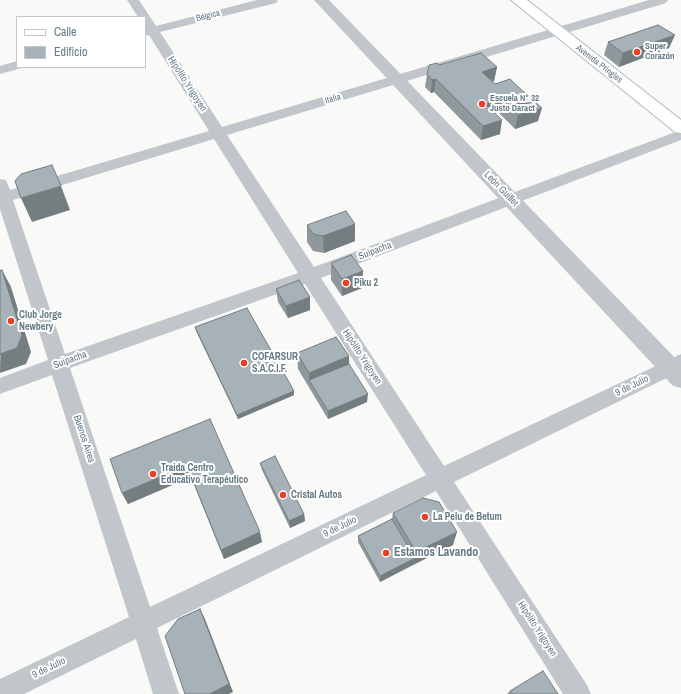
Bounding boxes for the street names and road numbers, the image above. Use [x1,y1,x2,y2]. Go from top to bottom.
street label: Bélgica [195,8,221,24]
street label: Avenida Pringles [574,42,624,86]
street label: Hipólito Yrigoyen [165,54,209,114]
street label: Italia [324,91,342,107]
street label: León Guillet [481,169,521,209]
street label: Suipacha [357,239,393,263]
street label: Hipólito Yrigoyen [340,327,384,387]
street label: Suipacha [52,348,88,372]
street label: 9 de Julio [613,373,651,399]
street label: Buenos Aires [71,414,97,464]
street label: 9 de Julio [321,514,359,540]
street label: Hipólito Yrigoyen [515,599,559,659]
street label: 9 de Julio [30,655,68,681]

